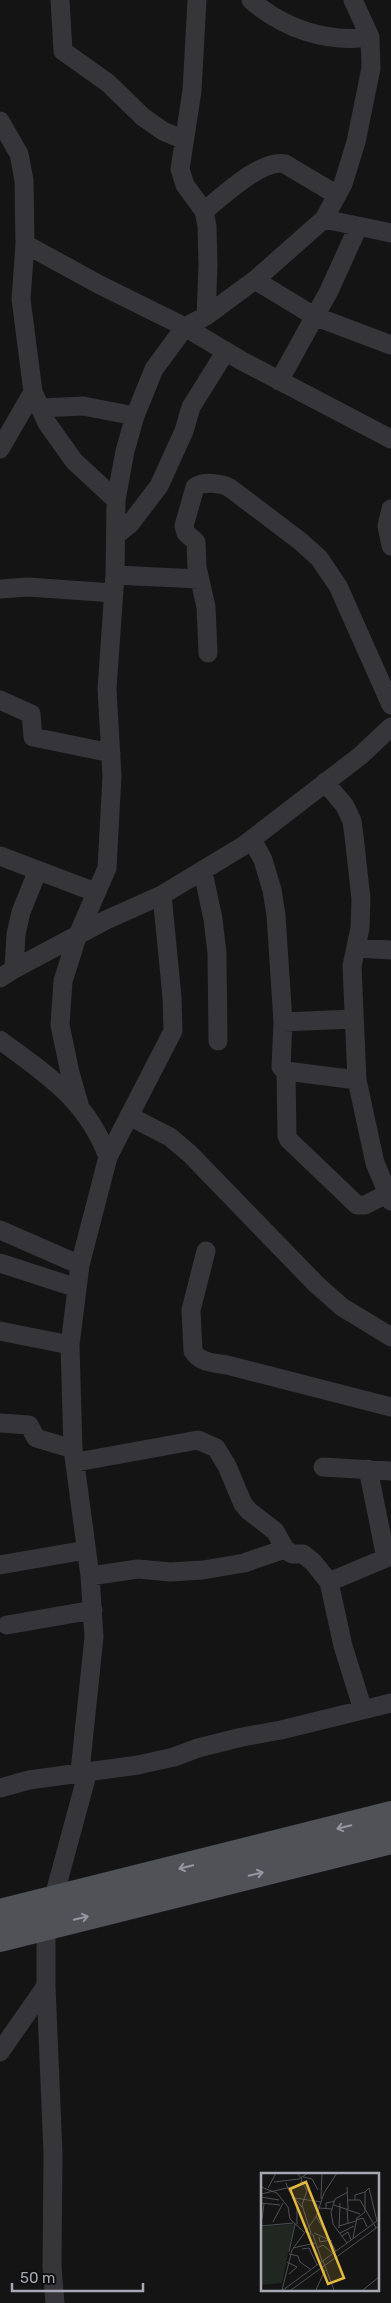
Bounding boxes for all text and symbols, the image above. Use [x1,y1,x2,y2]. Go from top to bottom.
one-way arrow [336,1823,352,1832]
one-way arrow [179,1862,195,1872]
one-way arrow [247,1869,263,1878]
one-way arrow [73,1913,89,1922]
inset map [261,2173,378,2290]
scale bar [12,2260,144,2292]
text: 50 m [20,2269,55,2287]

